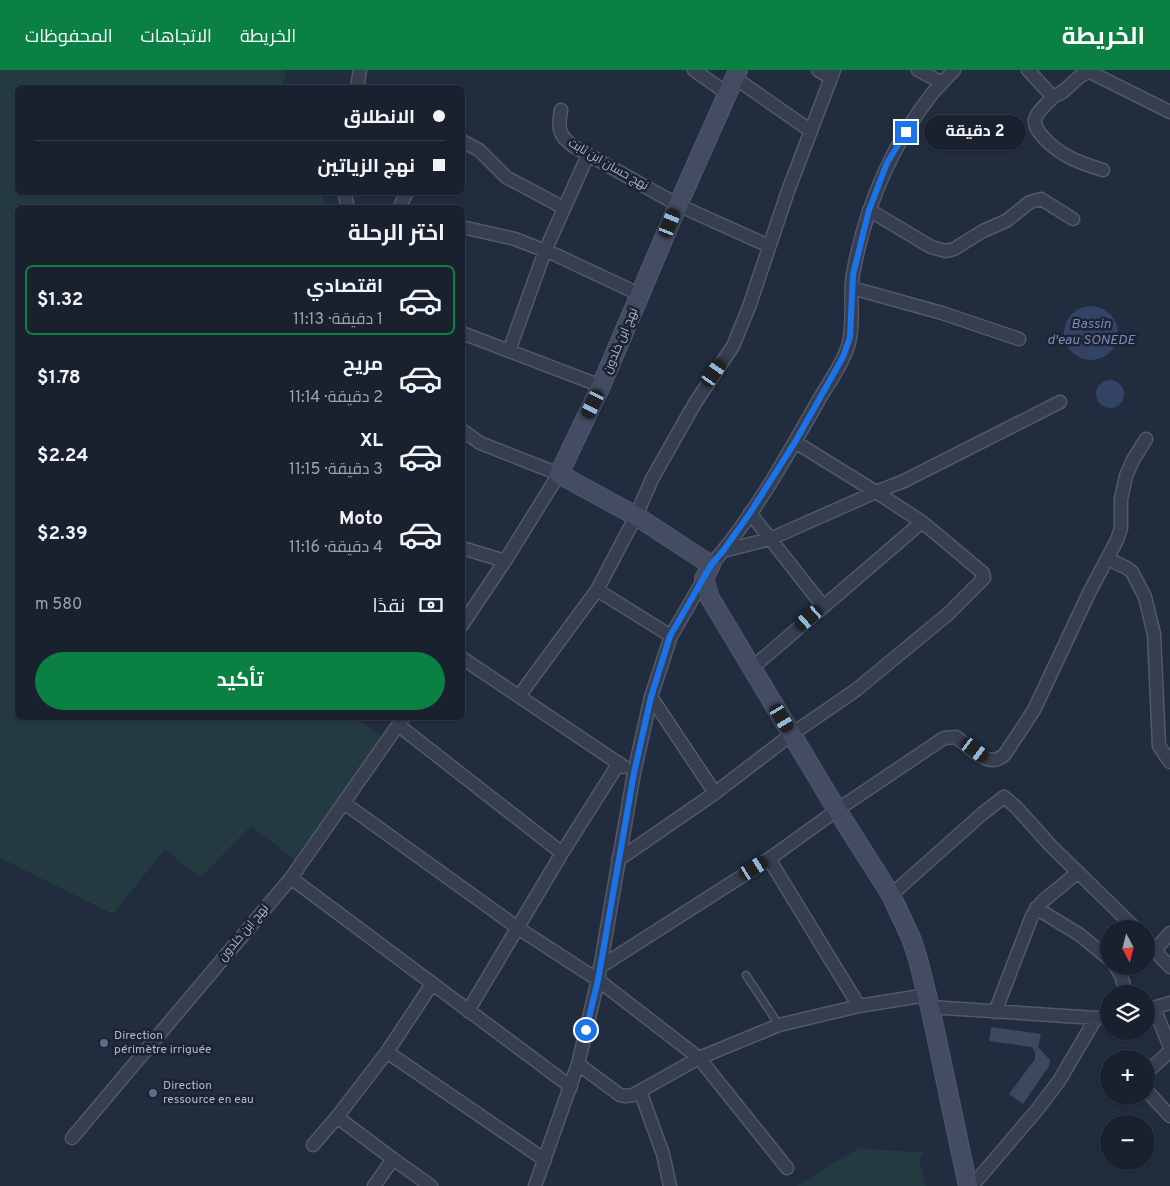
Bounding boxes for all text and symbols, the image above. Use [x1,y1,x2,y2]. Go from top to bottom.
text: الخريطة [1062,23,1145,53]
text: المحفوظات [25,26,113,49]
text: الاتجاهات [141,26,212,49]
text: الخريطة [240,26,296,49]
text: الانطلاق [344,106,415,130]
callout: 2 دقيقة [924,114,1026,150]
route end [895,121,917,143]
text: 2 دقيقة [945,122,1005,142]
street label: نهج حسان ابن ثابت [565,136,651,194]
text: نهج الزياتين [318,155,415,179]
car [657,206,682,240]
text: اختر الرحلة [348,221,445,248]
text: اقتصادي [307,275,383,299]
icon: car [398,278,443,323]
text: $1.32 [37,288,83,312]
street label: نهج ابن خلدون [600,305,642,377]
text: 1 دقيقة · 11:13 [293,310,383,330]
water label: Bassin d'eau SONEDE [1047,316,1136,349]
text: مريح [343,353,383,377]
icon: car [398,356,443,401]
car [699,356,728,390]
text: $1.78 [37,366,81,390]
car [579,387,606,421]
text: 2 دقيقة · 11:14 [289,388,383,408]
text: XL [360,429,383,453]
icon: car [398,434,443,479]
text: $2.24 [37,444,89,468]
text: 3 دقيقة · 11:15 [289,460,383,480]
text: Moto [339,507,383,531]
icon: car [398,512,443,557]
text: $2.39 [37,522,88,546]
text: 4 دقيقة · 11:16 [289,538,383,558]
icon: cash [417,591,445,619]
text: 580 m [35,595,82,615]
text: نقدًا [373,595,405,619]
car [792,602,825,634]
button: تأكيد [35,652,445,710]
car [767,701,796,735]
car [958,735,991,765]
car [737,854,770,882]
street label: نهج ابن خلدون [215,901,273,965]
north arrow [1100,920,1155,975]
map controls [1100,920,1155,1170]
button: layers [1100,985,1155,1040]
route start [575,1019,597,1041]
place label: Direction périmètre irriguée [114,1028,211,1058]
marker: Direction périmètre irriguée [98,1037,110,1049]
button: + [1100,1050,1155,1105]
place label: Direction ressource en eau [163,1078,254,1108]
marker: Direction ressource en eau [147,1087,159,1099]
button: − [1100,1115,1155,1170]

